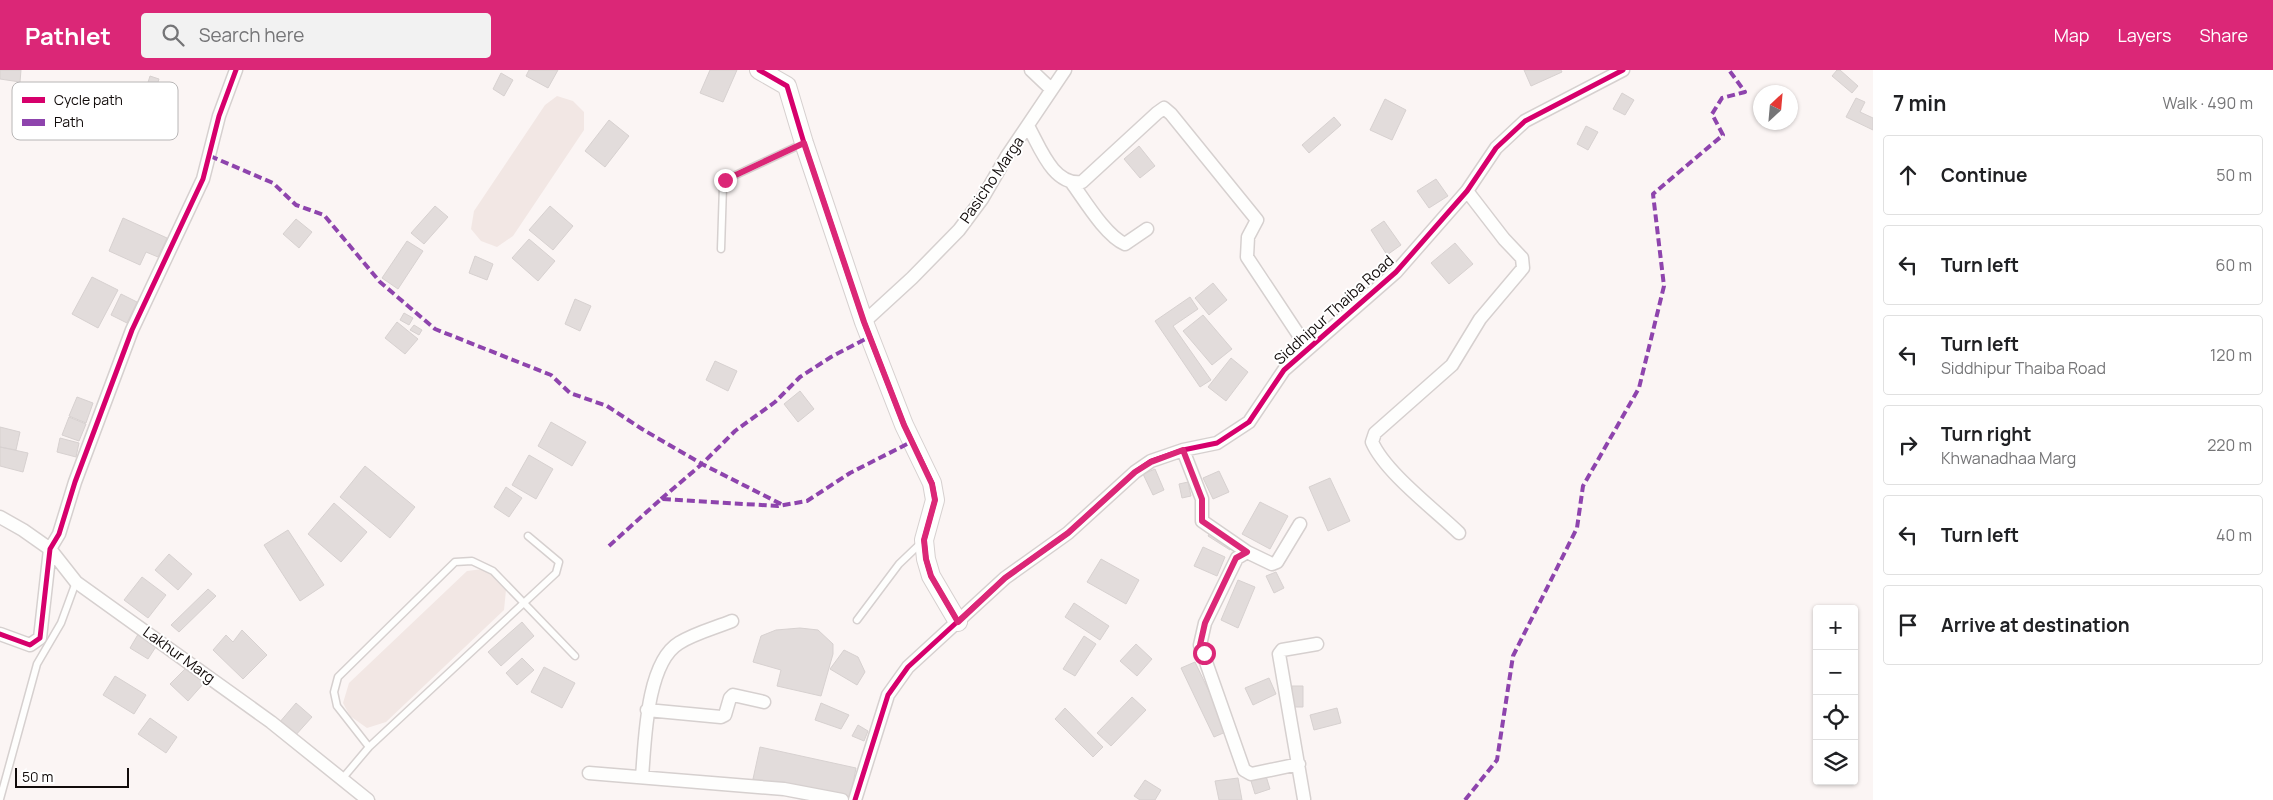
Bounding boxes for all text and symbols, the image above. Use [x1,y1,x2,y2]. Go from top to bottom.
search box [141,13,491,58]
text: Pathlet [25,19,111,52]
icon: search [159,21,187,49]
text: Search here [199,22,304,48]
text: Map [2054,23,2089,47]
text: Layers [2117,23,2171,47]
text: Share [2199,23,2248,47]
legend [12,82,178,140]
north arrow [1753,85,1798,130]
text: 7 min [1893,89,1946,117]
text: Cycle path [54,90,123,109]
text: Walk · 490 m [2162,92,2253,114]
text: Path [54,112,84,131]
street label: Pasicho Marga [955,132,1028,227]
icon: ahead [1894,161,1922,189]
text: Continue [1941,162,2027,188]
text: 50 m [2216,164,2252,186]
route end [714,169,737,192]
street label: Siddhipur Thaiba Road [1269,250,1398,369]
icon: left [1894,251,1922,279]
text: Turn left [1941,252,2019,278]
text: 60 m [2216,254,2252,276]
text: Turn left [1941,331,2019,357]
icon: left [1894,341,1922,369]
text: 120 m [2210,344,2252,366]
text: Siddhipur Thaiba Road [1941,357,2106,379]
text: Turn right [1941,421,2031,447]
icon: right [1894,431,1922,459]
text: 220 m [2207,434,2252,456]
text: Khwanadhaa Marg [1941,447,2076,469]
icon: left [1894,521,1922,549]
text: Turn left [1941,522,2019,548]
text: 40 m [2216,524,2252,546]
map controls [1813,605,1858,785]
button: + [1813,605,1858,650]
icon: arrive [1894,611,1922,639]
text: Arrive at destination [1941,612,2130,638]
street label: Lakhur Marg [139,621,220,688]
route start [1193,642,1216,665]
button: − [1813,650,1858,695]
button: locate [1813,695,1858,740]
button: layers [1813,740,1858,785]
scale bar [15,765,129,788]
text: 50 m [22,767,53,786]

